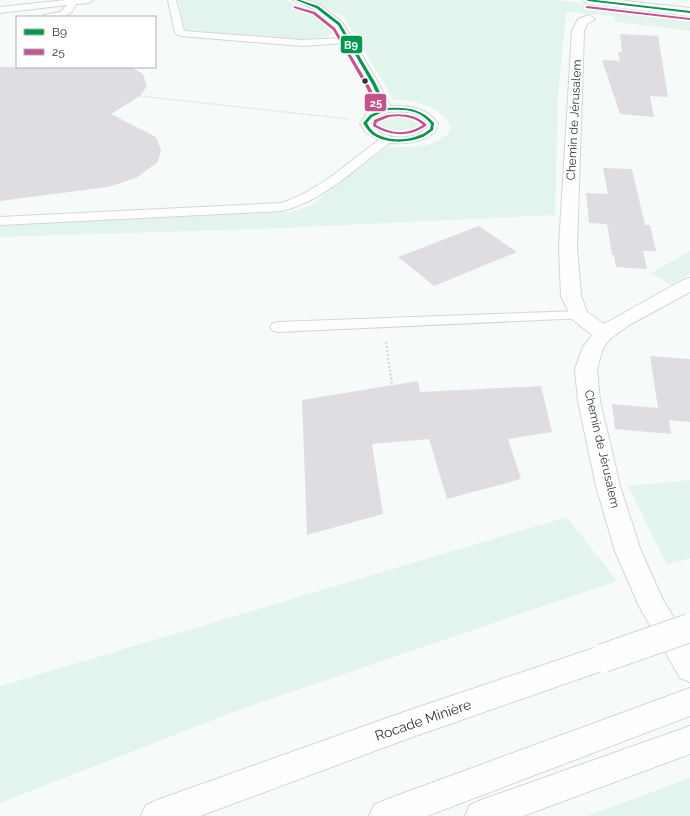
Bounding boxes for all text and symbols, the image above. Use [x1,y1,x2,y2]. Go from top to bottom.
legend [16,16,156,68]
text: B9 [52,25,67,39]
line badge: B9 [340,35,363,54]
text: B9 [344,39,358,52]
text: 25 [52,45,65,59]
street label: Chemin de Jérusalem [564,59,584,181]
unlabelled marker [360,76,370,86]
line badge: 25 [364,93,387,112]
text: 25 [370,97,382,110]
street label: Chemin de Jérusalem [582,388,622,510]
street label: Rocade Minière [373,696,473,744]

